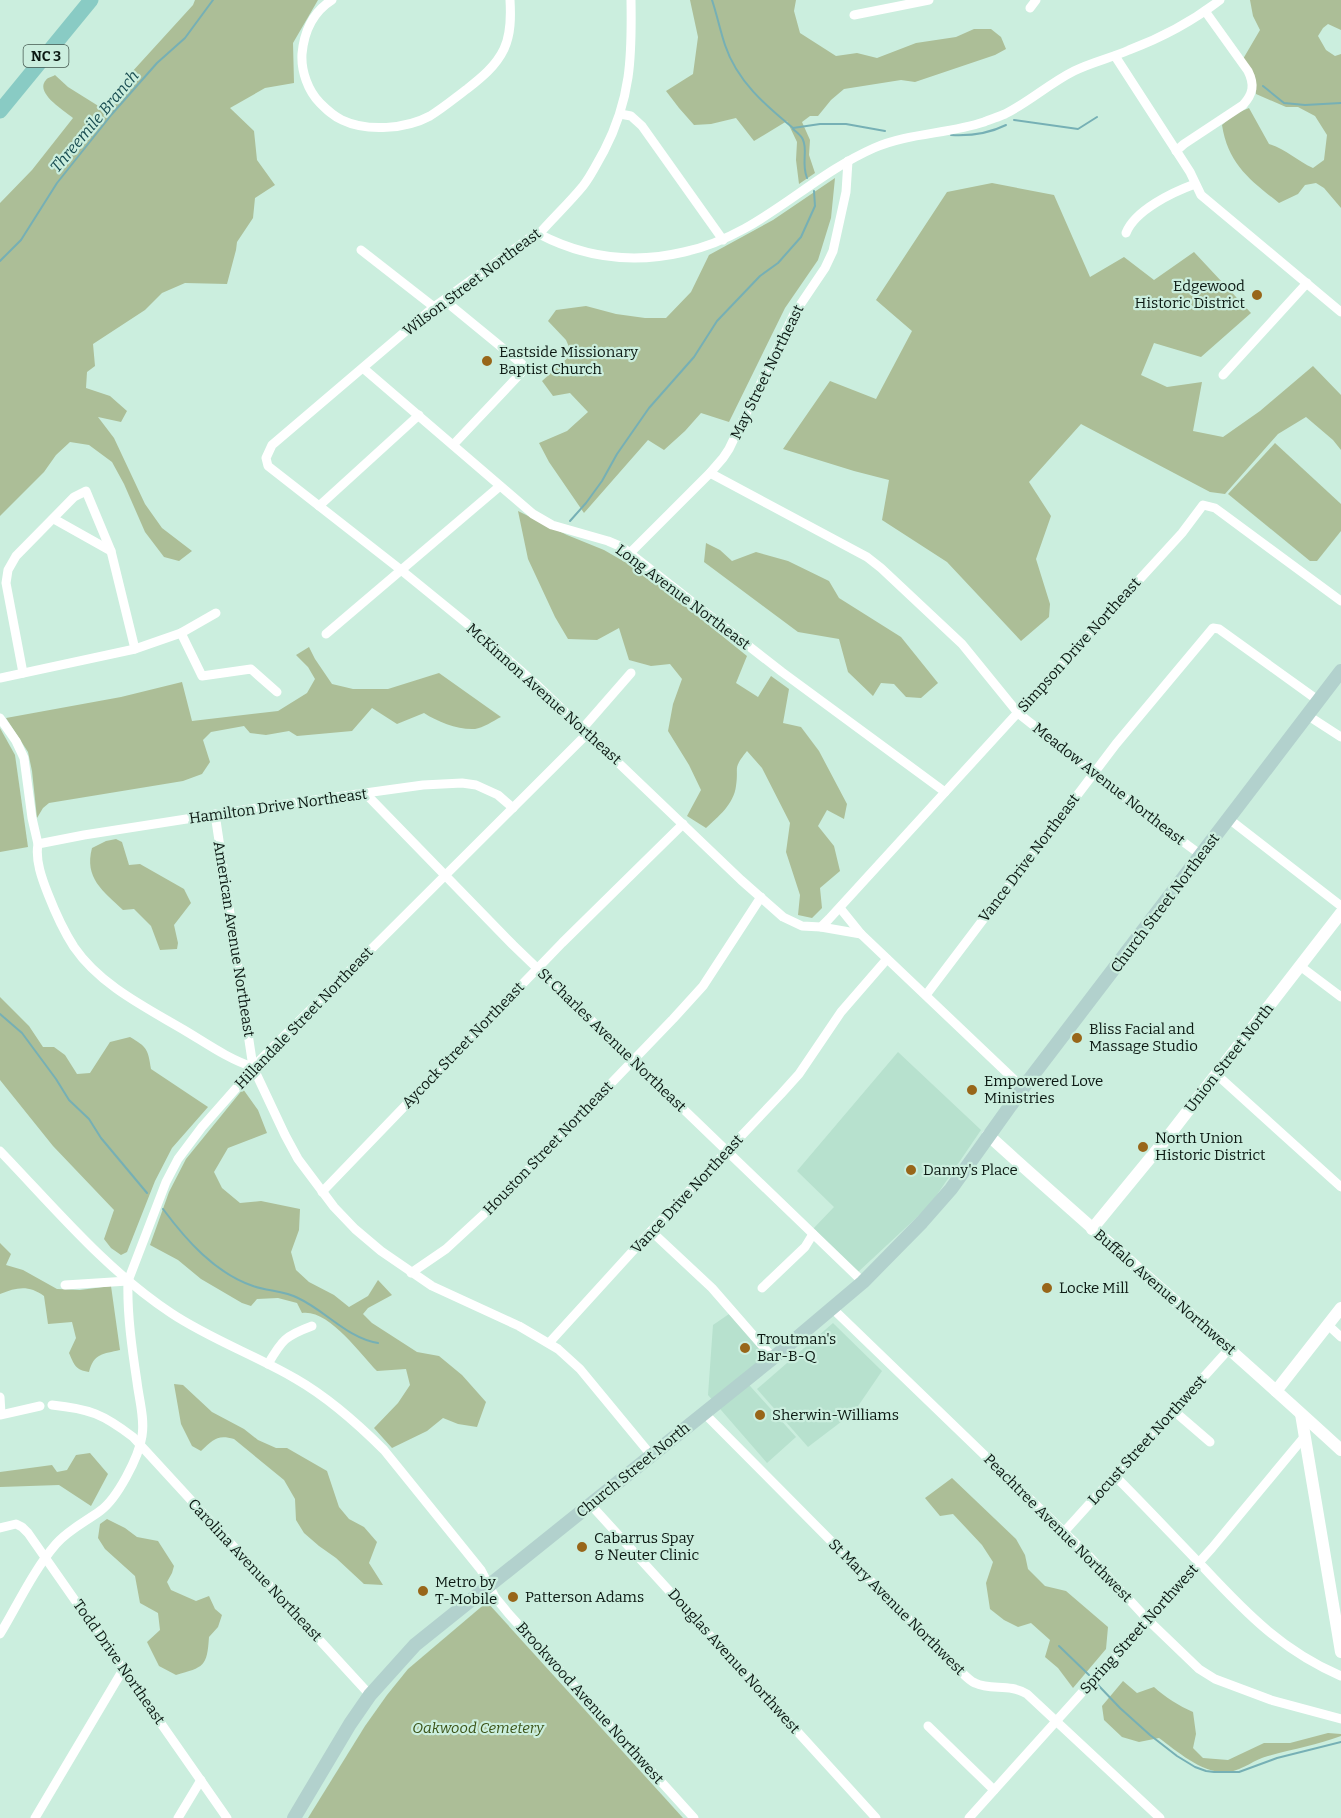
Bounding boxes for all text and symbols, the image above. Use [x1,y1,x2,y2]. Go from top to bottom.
road number: NC 3 [24,45,68,67]
water label: Threemile Branch [46,66,143,176]
street label: Wilson Street Northeast [400,224,545,340]
place label: Edgewood Historic District [1135,277,1246,312]
marker: Edgewood Historic District [1250,288,1264,302]
street label: May Street Northeast [727,301,808,442]
place label: Eastside Missionary Baptist Church [499,343,638,378]
marker: Eastside Missionary Baptist Church [480,354,494,368]
street label: Long Avenue Northeast [612,541,754,654]
street label: Simpson Drive Northeast [1014,574,1145,716]
street label: McKinnon Avenue Northeast [463,620,626,769]
street label: Meadow Avenue Northeast [1029,719,1189,849]
street label: Hamilton Drive Northeast [188,784,369,827]
street label: Vance Drive Northeast [975,790,1083,926]
street label: Church Street Northeast [1107,829,1224,976]
street label: American Avenue Northeast [210,840,258,1039]
street label: Hillandale Street Northeast [231,943,377,1093]
street label: St Charles Avenue Northeast [534,964,690,1116]
street label: Aycock Street Northeast [398,978,528,1112]
street label: Union Street North [1181,999,1277,1116]
place label: Bliss Facial and Massage Studio [1089,1020,1198,1055]
marker: Bliss Facial and Massage Studio [1070,1031,1084,1045]
place label: Empowered Love Ministries [984,1072,1103,1107]
street label: Houston Street Northeast [479,1077,617,1219]
marker: Empowered Love Ministries [965,1083,979,1097]
place label: North Union Historic District [1155,1129,1266,1164]
street label: Vance Drive Northeast [627,1130,747,1257]
marker: North Union Historic District [1136,1140,1150,1154]
place label: Danny's Place [923,1161,1018,1179]
marker: Danny's Place [904,1163,918,1177]
street label: Buffalo Avenue Northwest [1090,1225,1240,1359]
place label: Locke Mill [1059,1279,1129,1297]
marker: Locke Mill [1040,1281,1054,1295]
place label: Troutman's Bar-B-Q [757,1330,836,1365]
marker: Troutman's Bar-B-Q [738,1341,752,1355]
street label: Locust Street Northwest [1084,1371,1210,1508]
place label: Sherwin-Williams [772,1406,899,1424]
marker: Sherwin-Williams [753,1408,767,1422]
street label: Church Street North [573,1418,694,1521]
street label: Peachtree Avenue Northwest [980,1450,1136,1606]
street label: Carolina Avenue Northeast [184,1495,326,1645]
place label: Cabarrus Spay & Neuter Clinic [594,1529,700,1564]
street label: St Mary Avenue Northwest [825,1535,969,1679]
marker: Cabarrus Spay & Neuter Clinic [575,1540,589,1554]
street label: Spring Street Northwest [1076,1560,1202,1698]
place label: Metro by T-Mobile [435,1573,497,1608]
marker: Metro by T-Mobile [416,1584,430,1598]
street label: Douglas Avenue Northwest [664,1585,804,1738]
place label: Patterson Adams [525,1588,644,1606]
marker: Patterson Adams [506,1590,520,1604]
street label: Todd Drive Northeast [69,1596,169,1728]
street label: Brookwood Avenue Northwest [513,1618,668,1788]
park label: Oakwood Cemetery [412,1719,545,1737]

